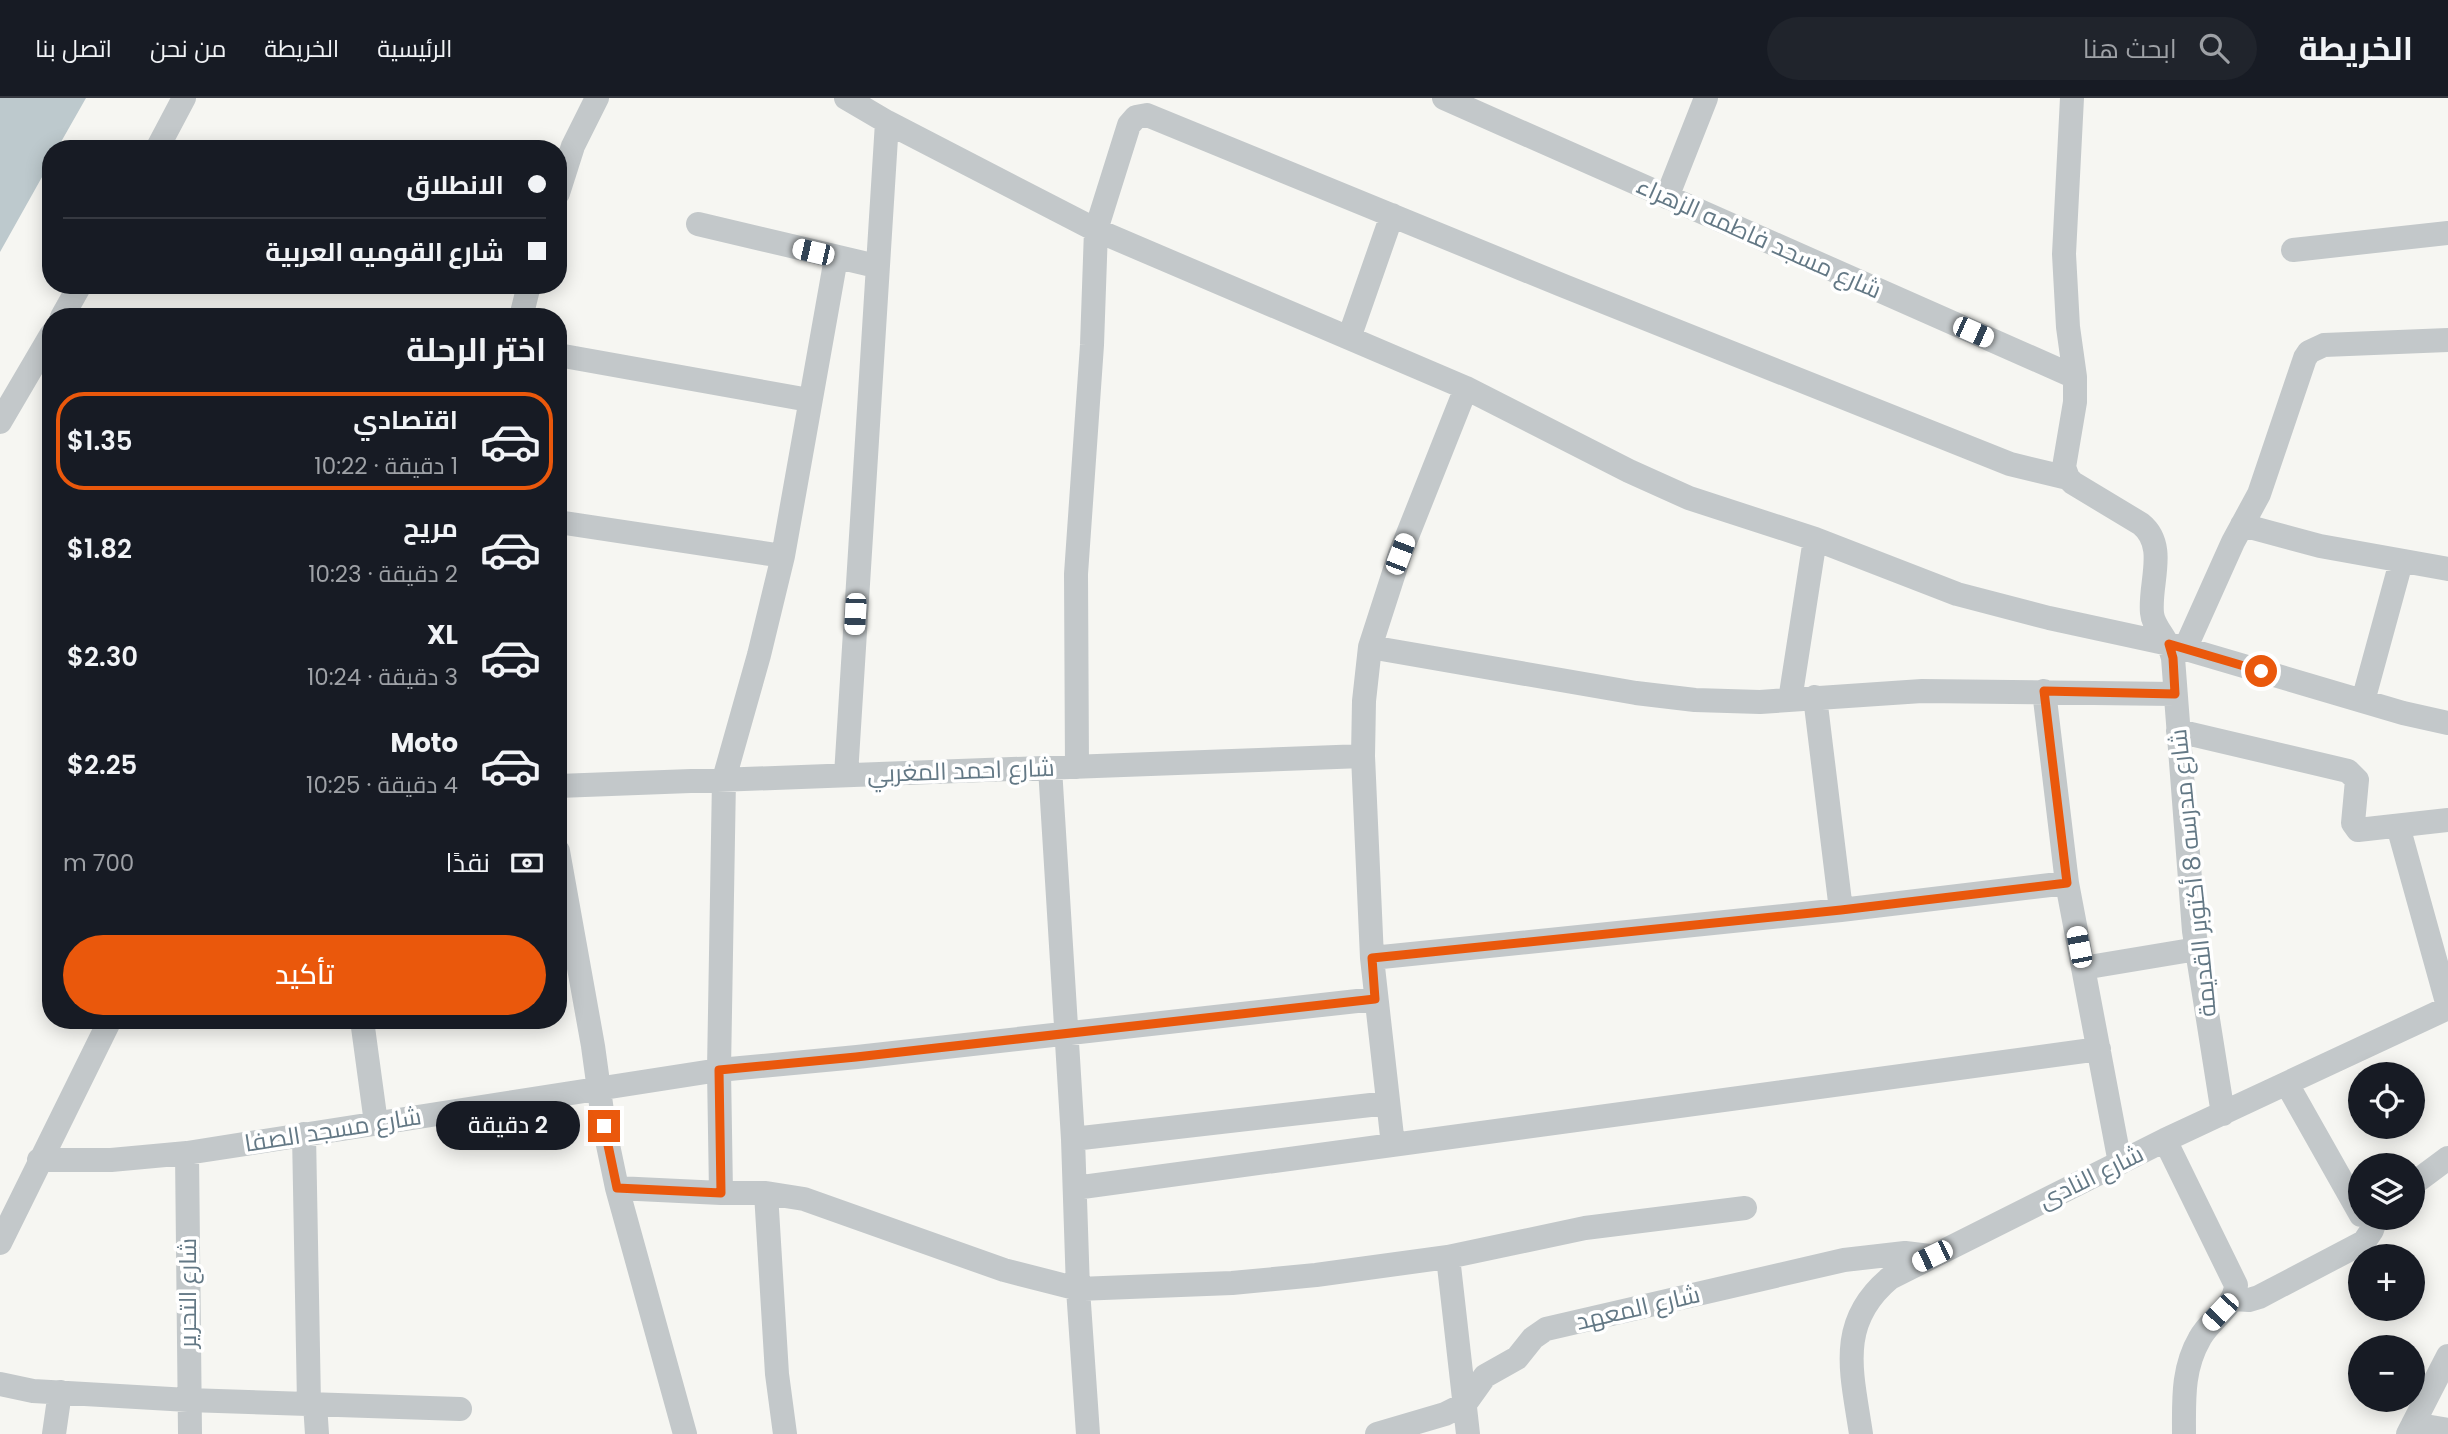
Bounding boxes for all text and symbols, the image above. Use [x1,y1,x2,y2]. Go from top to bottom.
search box [1767,17,2257,80]
text: الخريطة [2299,25,2413,72]
icon: search [2195,29,2233,67]
text: ابحث هنا [2083,31,2177,67]
text: اتصل بنا [35,32,112,65]
text: من نحن [150,32,226,65]
text: الخريطة [264,32,339,65]
text: الرئيسية [377,32,453,65]
text: الانطلاق [406,167,504,203]
street label: شارع مسجد فاطمه الزهراء [1632,169,1887,306]
text: شارع القوميه العربية [265,234,504,270]
car [791,237,836,267]
car [1950,314,1997,350]
text: اختر الرحلة [406,327,546,372]
text: اقتصادي [353,402,458,438]
icon: car [479,410,542,473]
text: $1.35 [67,423,133,459]
text: 1 دقيقة · 10:22 [314,450,458,482]
text: مريح [403,510,458,546]
icon: car [479,518,542,581]
text: $1.82 [67,531,132,567]
car [1383,531,1418,577]
text: 2 دقيقة · 10:23 [308,558,458,590]
car [844,592,867,636]
text: XL [427,617,458,653]
icon: car [479,626,542,689]
text: $2.30 [67,639,138,675]
route start [2245,655,2277,687]
text: 3 دقيقة · 10:24 [307,661,458,693]
text: Moto [390,725,458,761]
street label: شارع مدرسه 8 أكتوبر القديمة [2161,727,2224,1019]
icon: car [479,734,542,797]
text: $2.25 [67,747,137,783]
street label: شارع احمد المغربي [867,751,1055,793]
text: 4 دقيقة · 10:25 [306,769,458,801]
icon: cash [508,844,546,882]
text: نقدًا [446,845,490,881]
text: 700 m [63,847,134,879]
car [2065,924,2094,970]
button: تأكيد [63,935,546,1015]
map controls [2348,1062,2425,1412]
button: locate [2348,1062,2425,1139]
street label: شارع مسجد الصفا [242,1099,424,1160]
callout: 2 دقيقة [436,1102,580,1150]
text: 2 دقيقة [468,1109,548,1141]
route end [588,1110,620,1142]
street label: شارع النادى [2033,1137,2149,1216]
button: layers [2348,1153,2425,1230]
car [1909,1237,1956,1275]
street label: شارع التحرير [171,1238,204,1350]
button: + [2348,1244,2425,1321]
street label: شارع المعهد [1573,1277,1703,1338]
car [2198,1289,2243,1335]
button: − [2348,1335,2425,1412]

